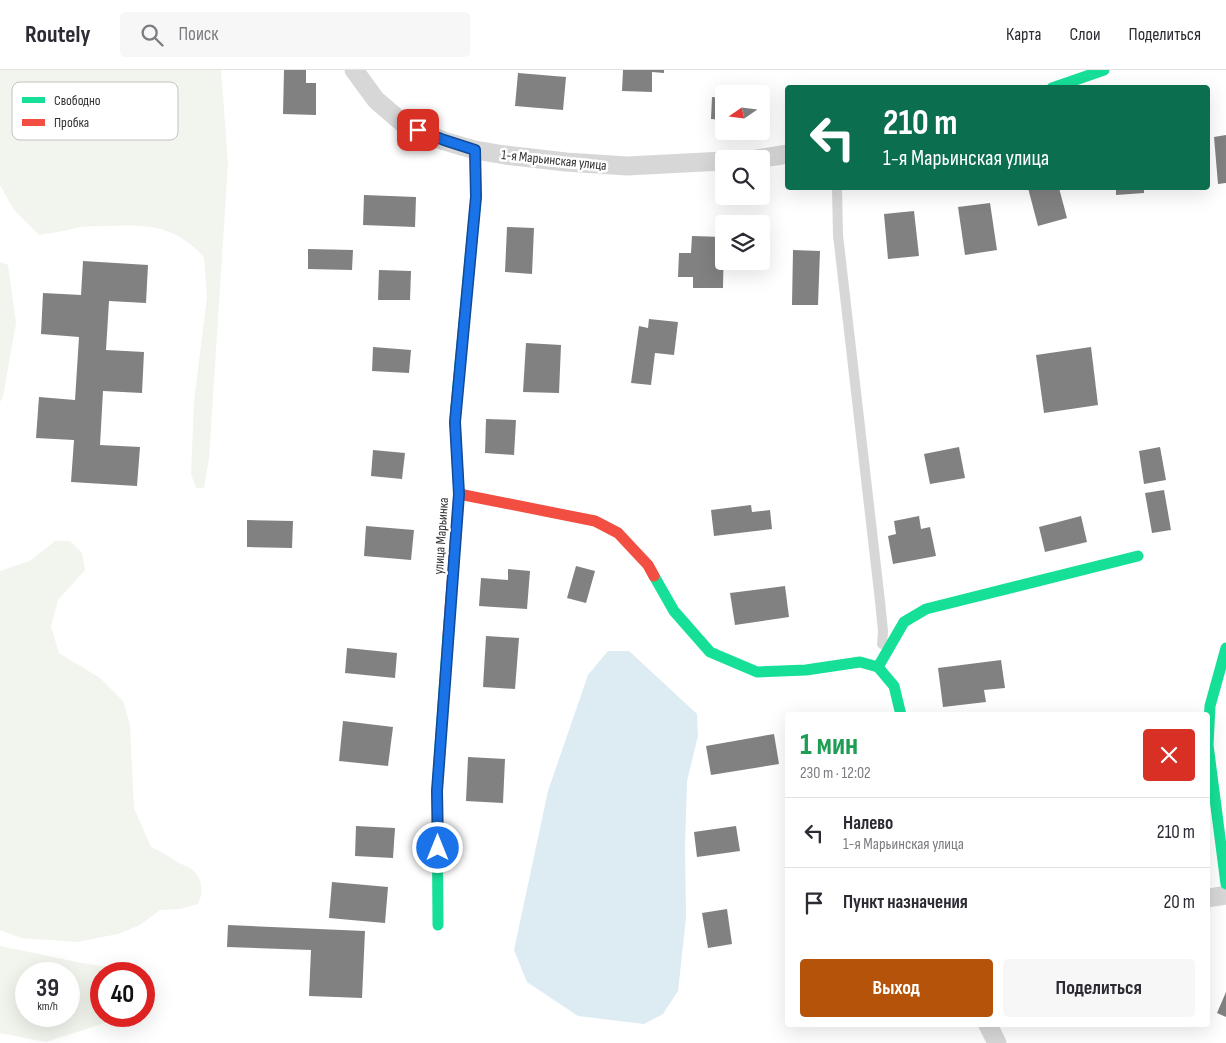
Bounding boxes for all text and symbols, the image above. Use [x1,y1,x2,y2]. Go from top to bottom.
search box [120,12,470,57]
text: Routely [25,20,90,49]
icon: search [138,21,166,49]
text: Поиск [178,23,218,46]
text: Карта [1006,24,1042,45]
text: Слои [1070,24,1101,45]
text: Поделиться [1129,24,1201,45]
legend [12,82,178,140]
north arrow [715,85,770,140]
map controls [715,85,770,270]
text: Свободно [54,92,101,109]
text: 210 m [883,102,957,145]
icon: left [800,105,865,170]
pin [397,109,439,151]
text: Пробка [54,114,89,131]
icon: arrive [404,116,432,144]
text: 1-я Марьинская улица [883,145,1049,172]
street label: 1-я Марьинская улица [500,146,608,174]
button: search [715,150,770,205]
button: layers [715,215,770,270]
street label: улица Марьинка [430,497,452,575]
text: 1 мин [800,727,858,763]
button: close [1143,729,1195,781]
text: 230 m · 12:02 [800,764,871,783]
text: Налево [843,812,893,835]
icon: left [800,819,828,847]
position arrow [411,821,463,873]
text: 210 m [1157,821,1195,844]
text: 1-я Марьинская улица [843,835,964,854]
icon: arrive [800,889,828,917]
text: Пункт назначения [843,891,968,914]
text: 20 m [1163,891,1195,914]
button: Выход [800,959,993,1017]
button: Поделиться [1003,959,1195,1017]
speed limit sign: 40 [90,962,155,1027]
text: 39 [36,973,59,1004]
text: km/h [37,999,58,1014]

